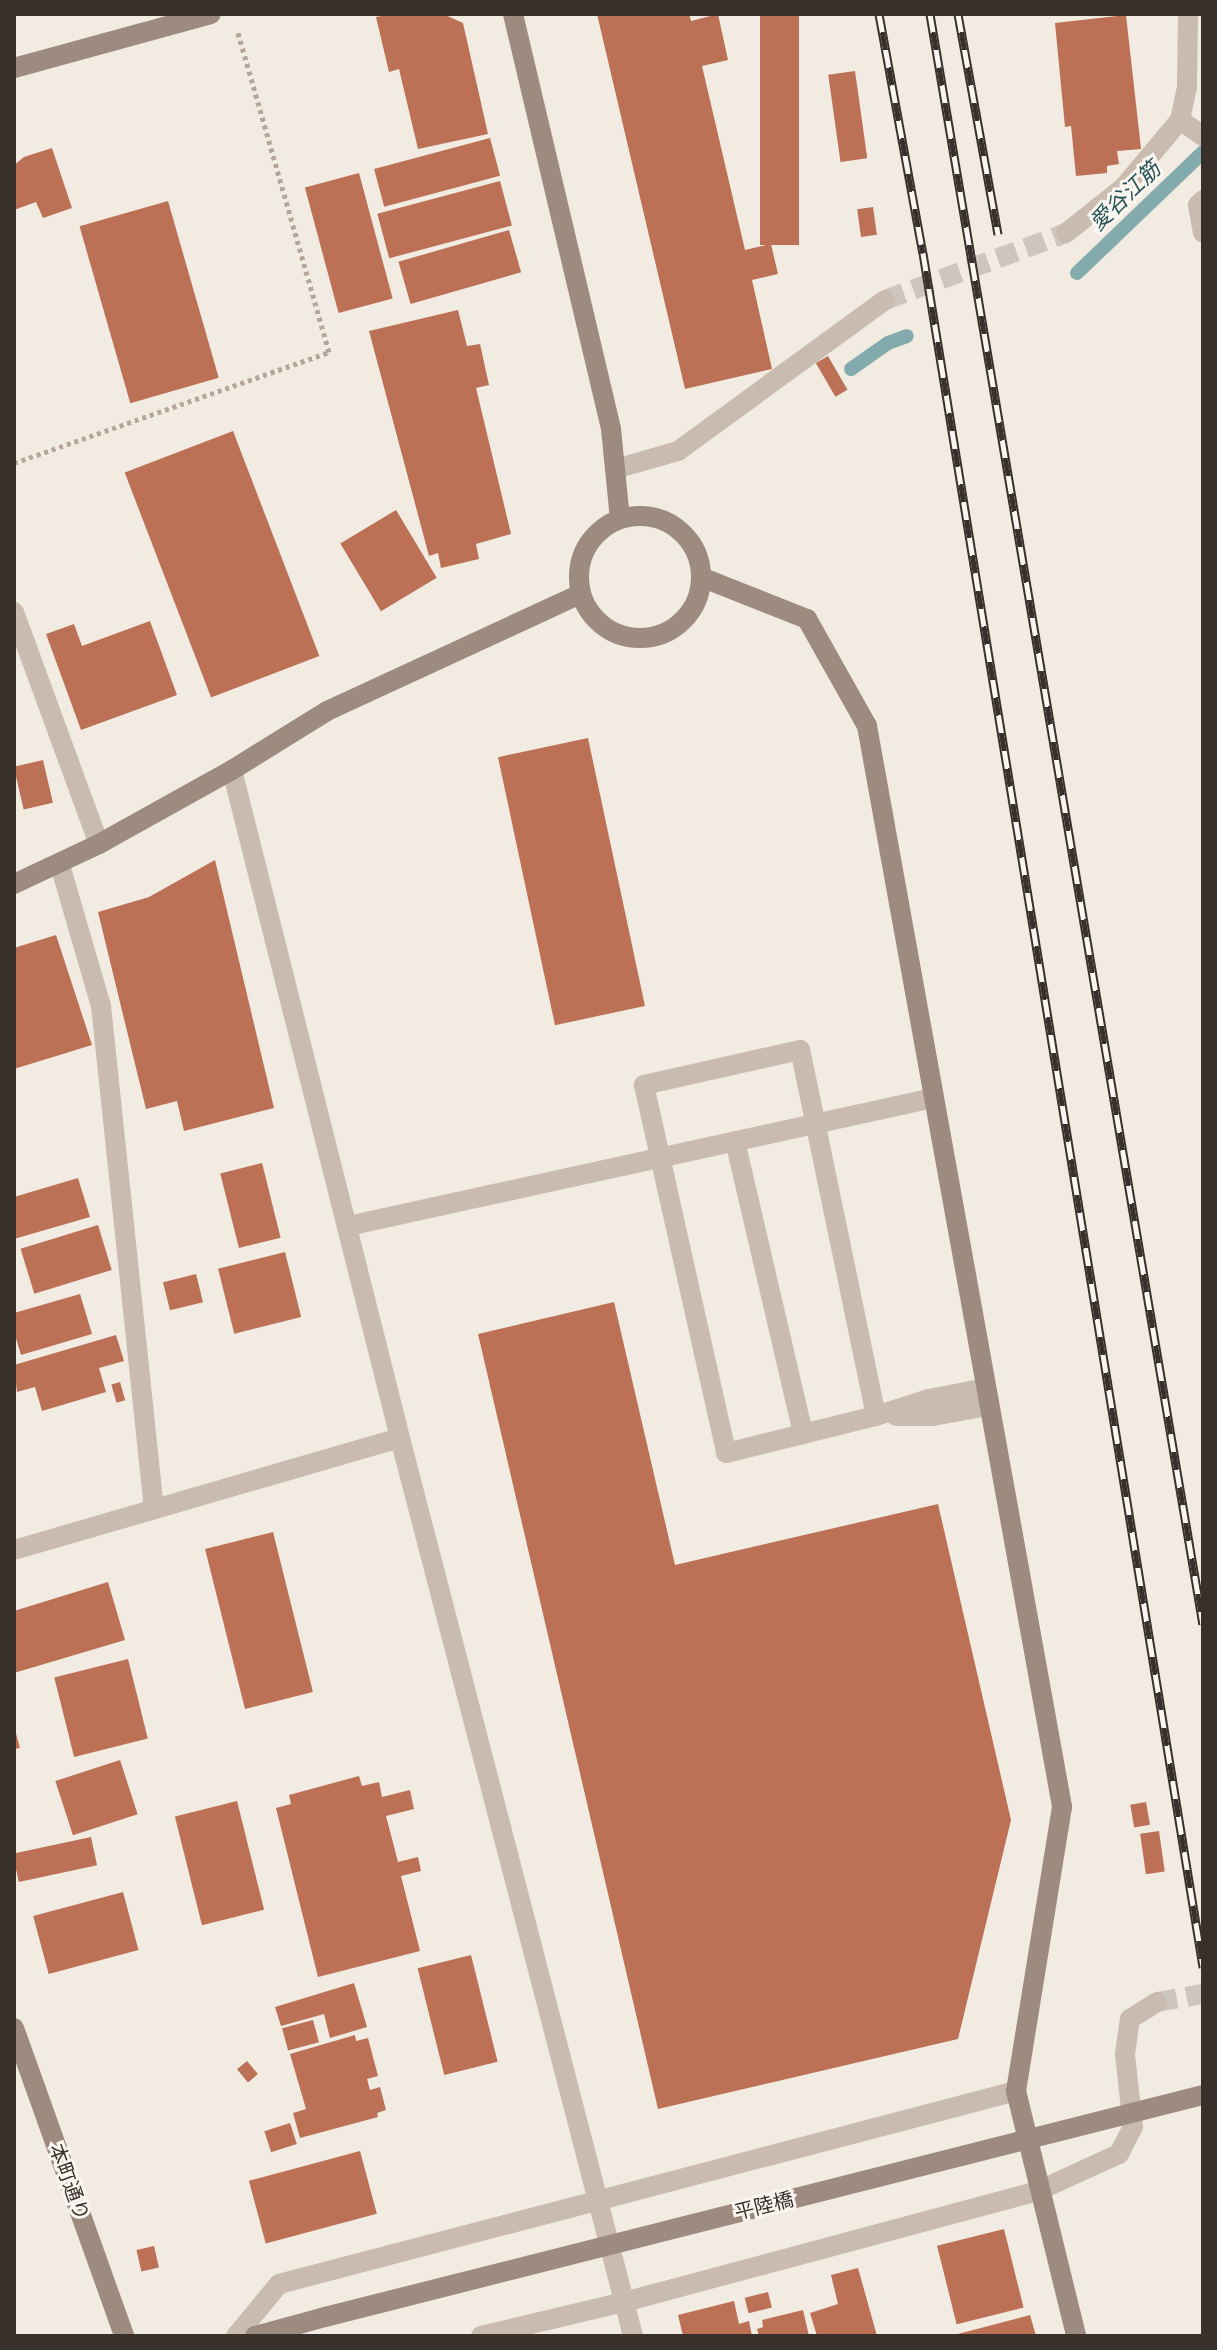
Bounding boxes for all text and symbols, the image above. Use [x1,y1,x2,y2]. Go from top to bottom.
water label: 愛谷江筋 [1084,156,1166,236]
street label: 本町通り [44,2140,94,2224]
street label: 平陸橋 [732,2187,796,2225]

